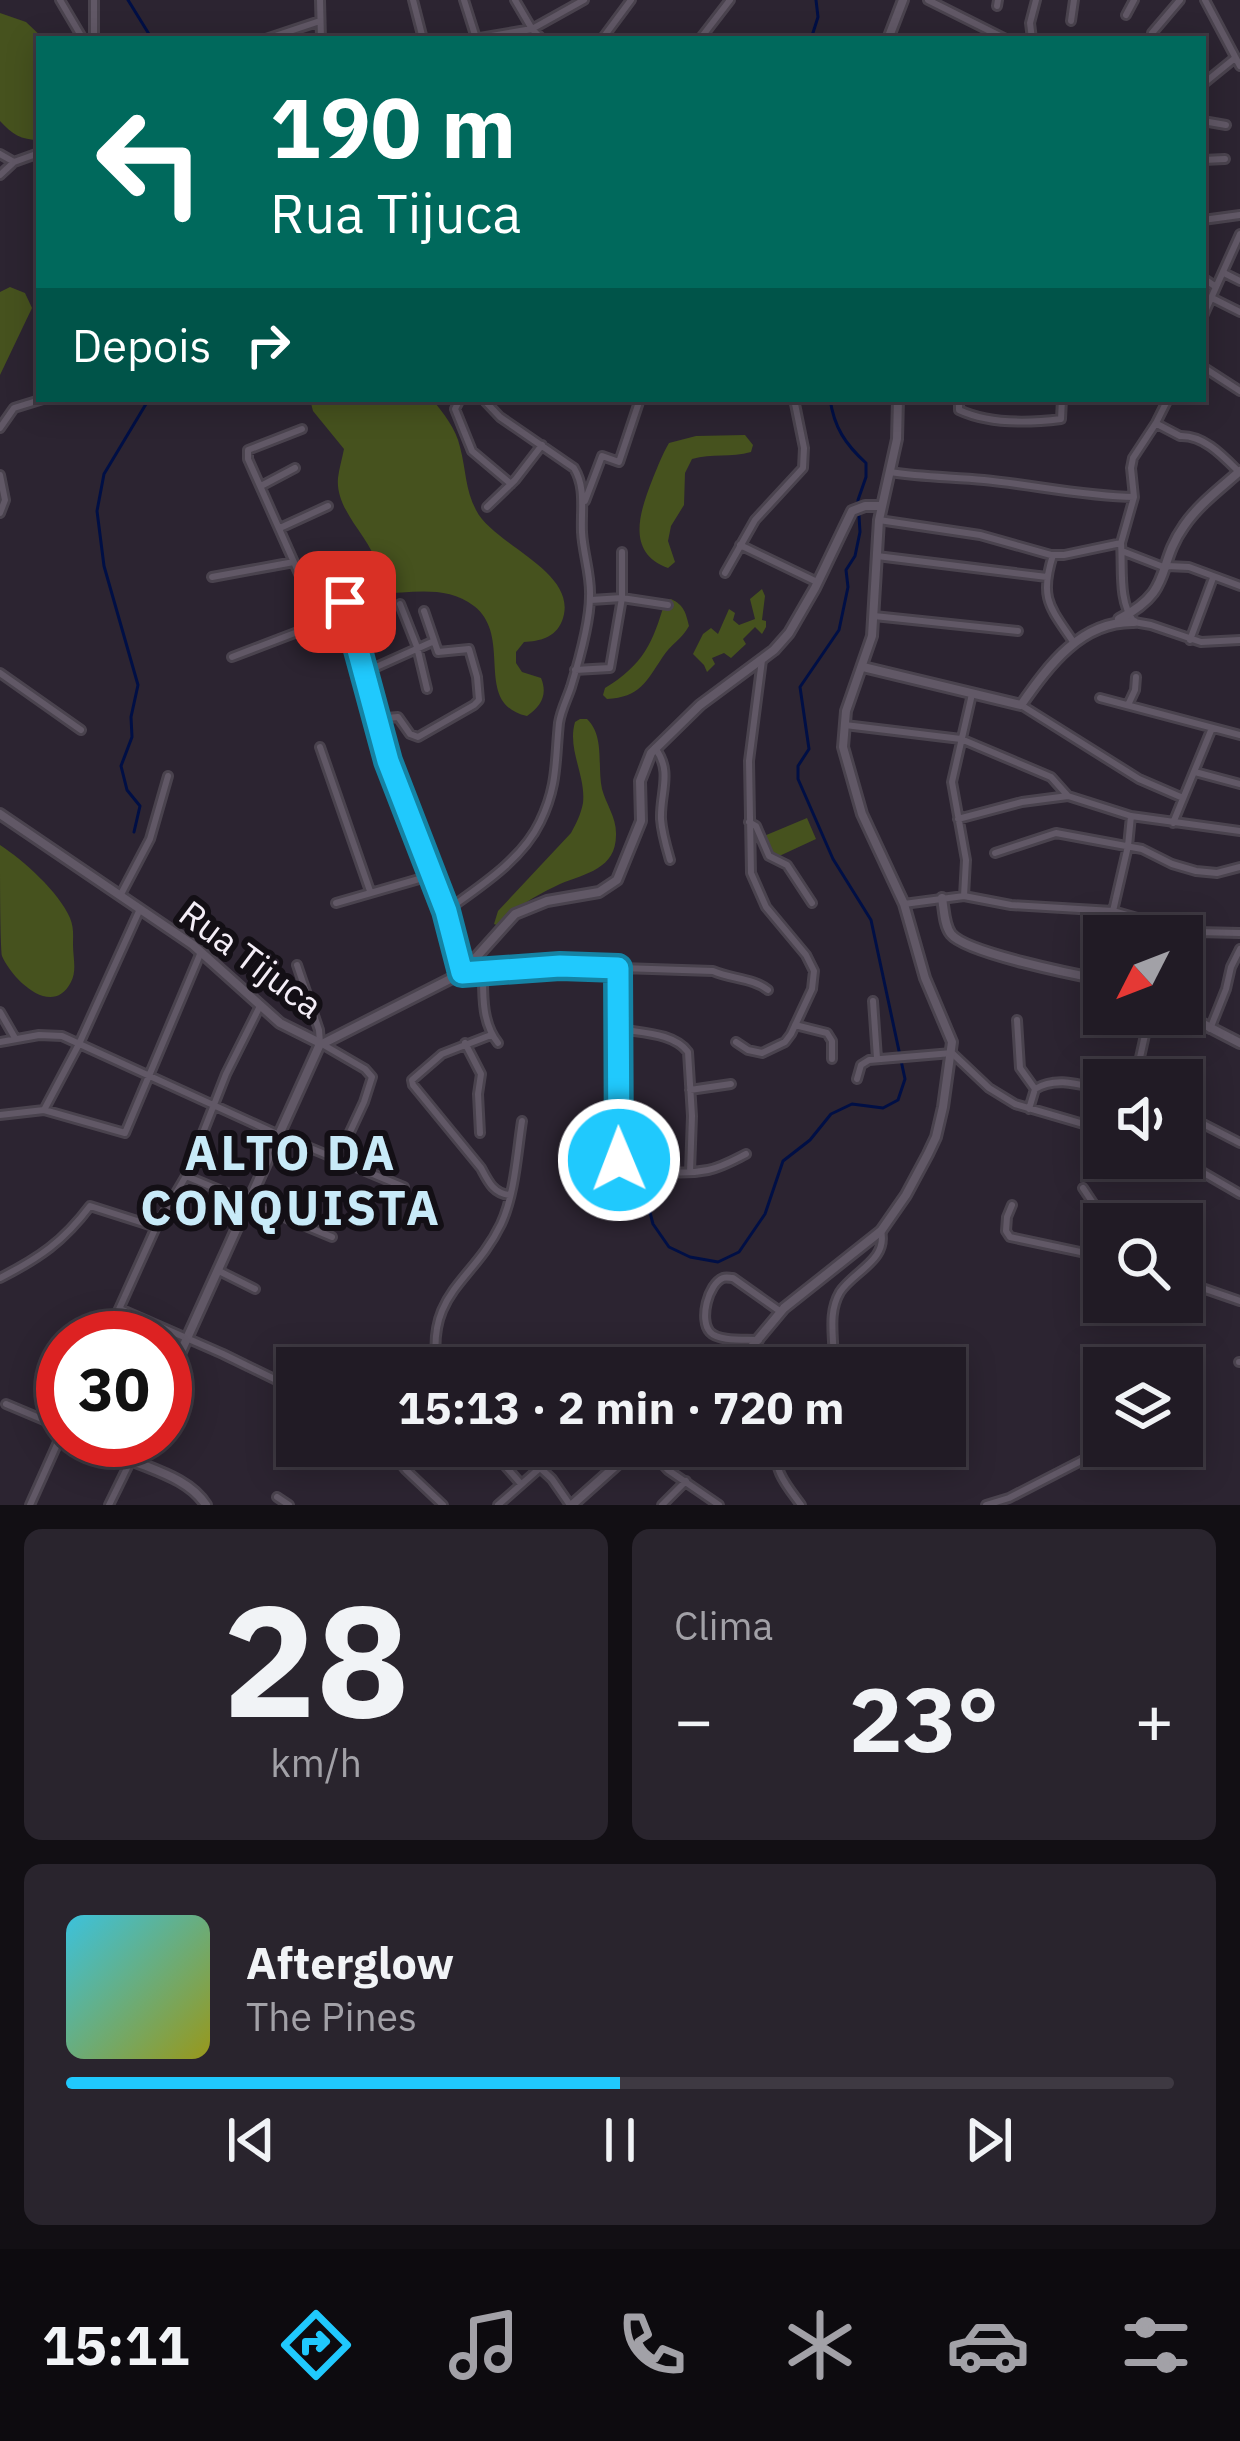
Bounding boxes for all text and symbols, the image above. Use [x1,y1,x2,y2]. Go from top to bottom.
text: 190 m [270,72,516,181]
icon: left [72,84,228,240]
text: Rua Tijuca [270,178,521,248]
icon: right [235,312,301,378]
text: Depois [72,316,211,374]
pin [294,551,396,653]
icon: arrive [312,569,378,635]
street label: Rua Tijuca [170,889,332,1028]
north arrow [1083,915,1203,1035]
map controls [1083,915,1203,1467]
button: sound [1083,1059,1203,1179]
position arrow [556,1097,682,1223]
district label: ALTO DA CONQUISTA [140,1121,442,1238]
button: search [1083,1203,1203,1323]
speed limit sign: 30 [36,1311,192,1467]
button: layers [1083,1347,1203,1467]
text: 15:13 · 2 min · 720 m [398,1378,844,1436]
text: 28 [222,1557,410,1760]
text: Clima [674,1600,773,1651]
text: 23° [849,1660,999,1777]
text: − [674,1676,714,1762]
text: + [1134,1676,1174,1762]
text: km/h [270,1737,362,1788]
text: Afterglow [246,1933,454,1991]
text: The Pines [246,1991,417,2042]
icon: previous [218,2107,284,2173]
icon: pause [587,2107,653,2173]
icon: next [956,2107,1022,2173]
icon: directions [274,2303,358,2387]
icon: music [442,2303,526,2387]
icon: phone [610,2303,694,2387]
icon: climate [778,2303,862,2387]
icon: car [946,2303,1030,2387]
icon: filters [1114,2303,1198,2387]
text: 15:11 [42,2310,189,2380]

